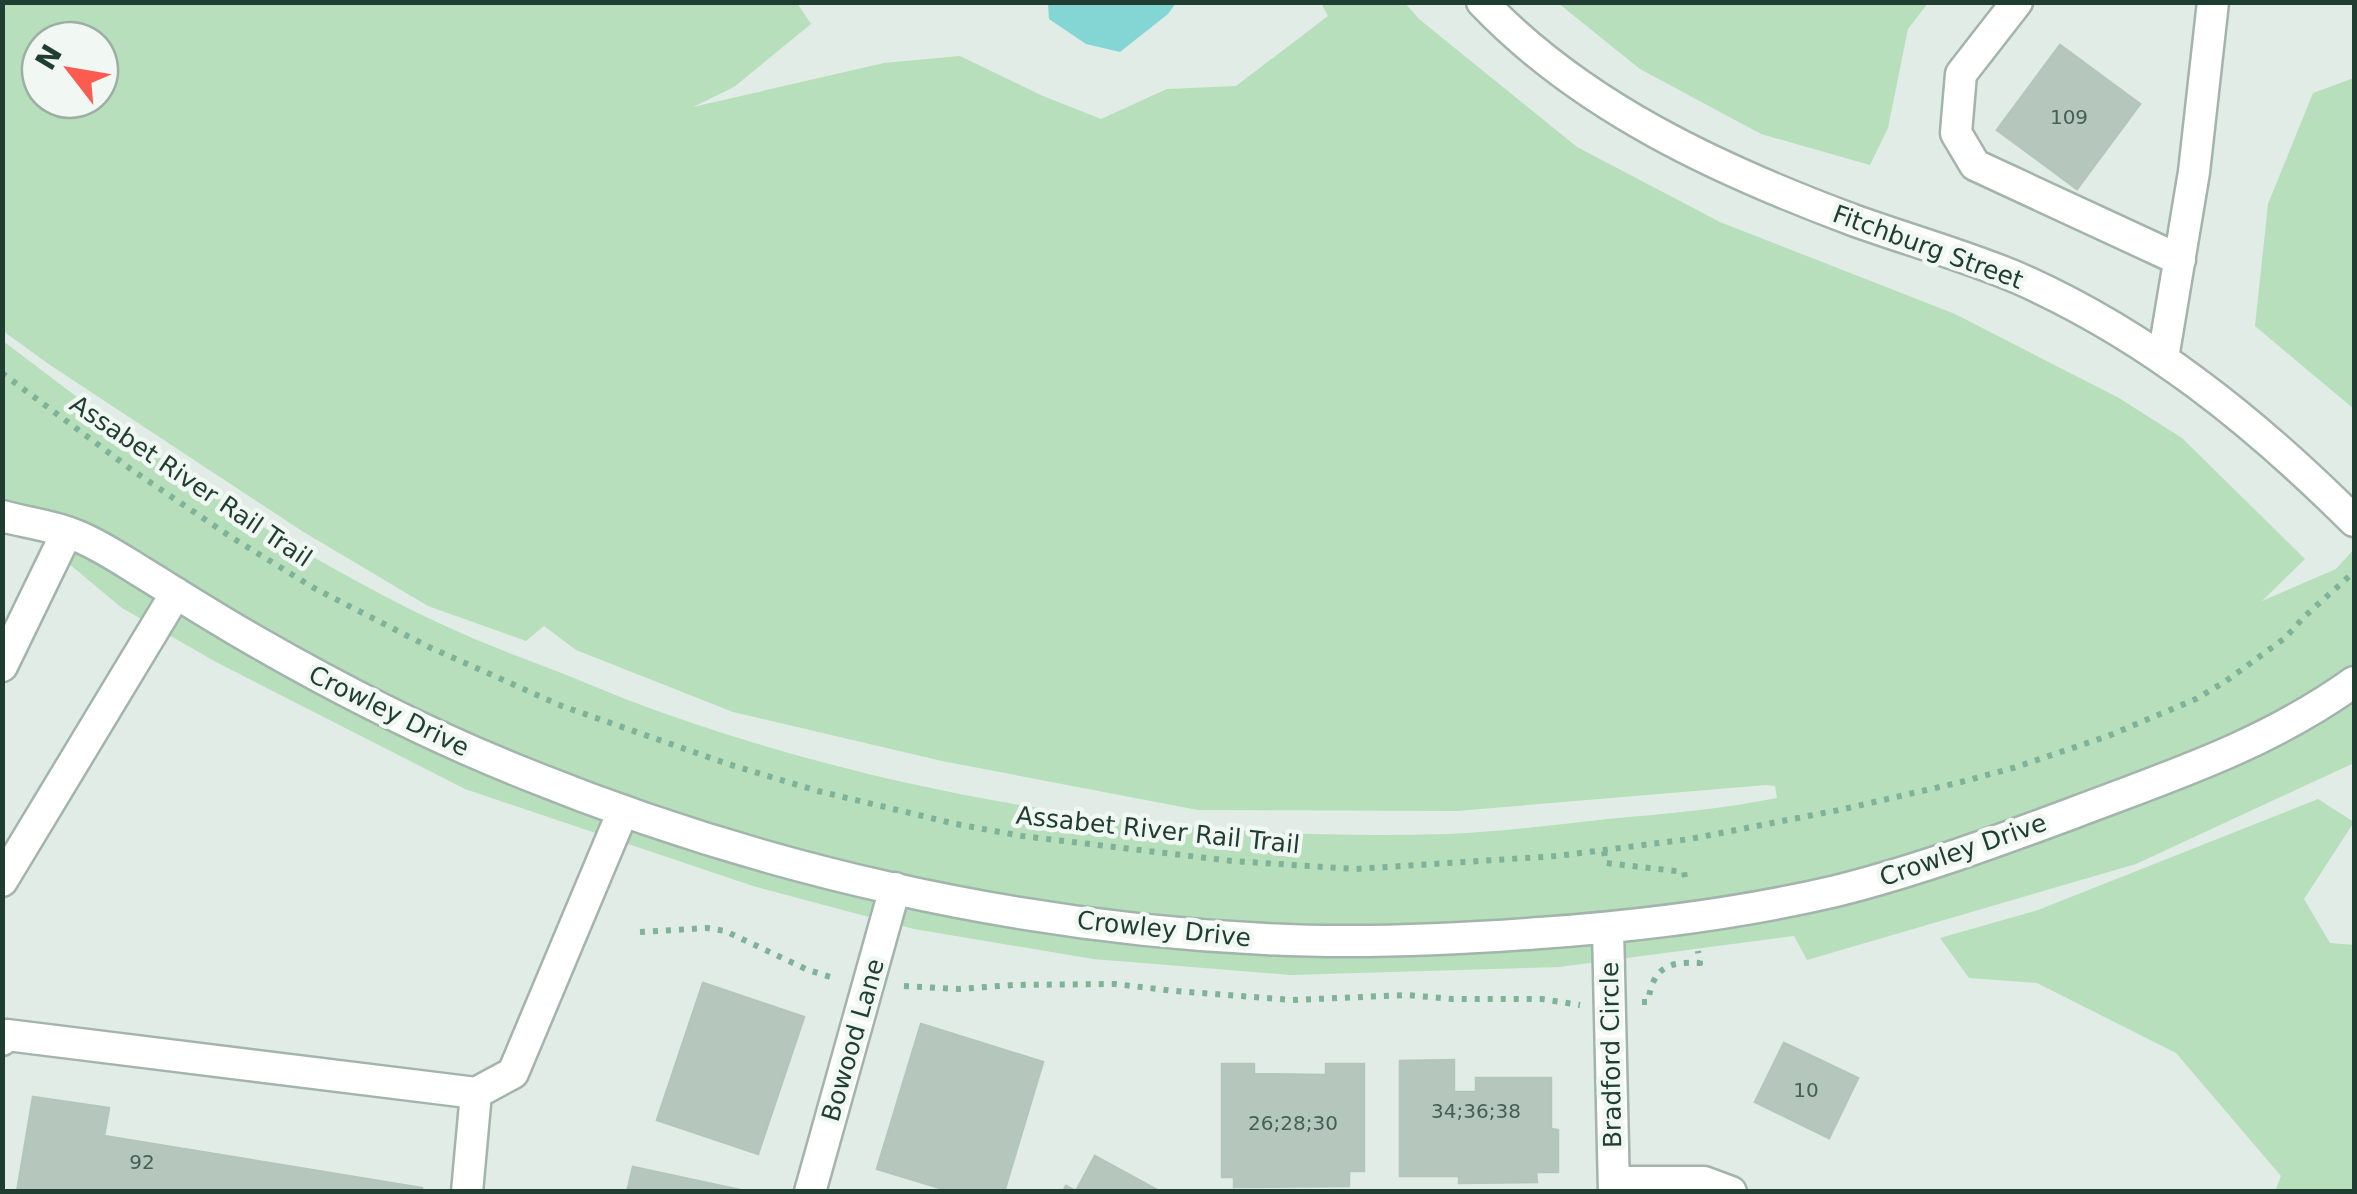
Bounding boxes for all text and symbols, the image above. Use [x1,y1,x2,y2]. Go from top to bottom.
north arrow [20,20,120,120]
text: N [29,39,69,76]
house number: 109 [2050,105,2088,129]
street label: Fitchburg Street [1829,199,2027,295]
street label: Assabet River Rail Trail [65,389,317,573]
street label: Crowley Drive [304,660,474,762]
street label: Assabet River Rail Trail [1015,801,1301,859]
street label: Crowley Drive [1876,808,2050,892]
street label: Crowley Drive [1076,905,1252,953]
street label: Bowood Lane [816,955,890,1125]
street label: Bradford Circle [1595,961,1627,1149]
house number: 10 [1793,1078,1819,1102]
house number: 34;36;38 [1431,1099,1521,1123]
house number: 26;28;30 [1248,1111,1338,1135]
house number: 92 [129,1150,155,1174]

